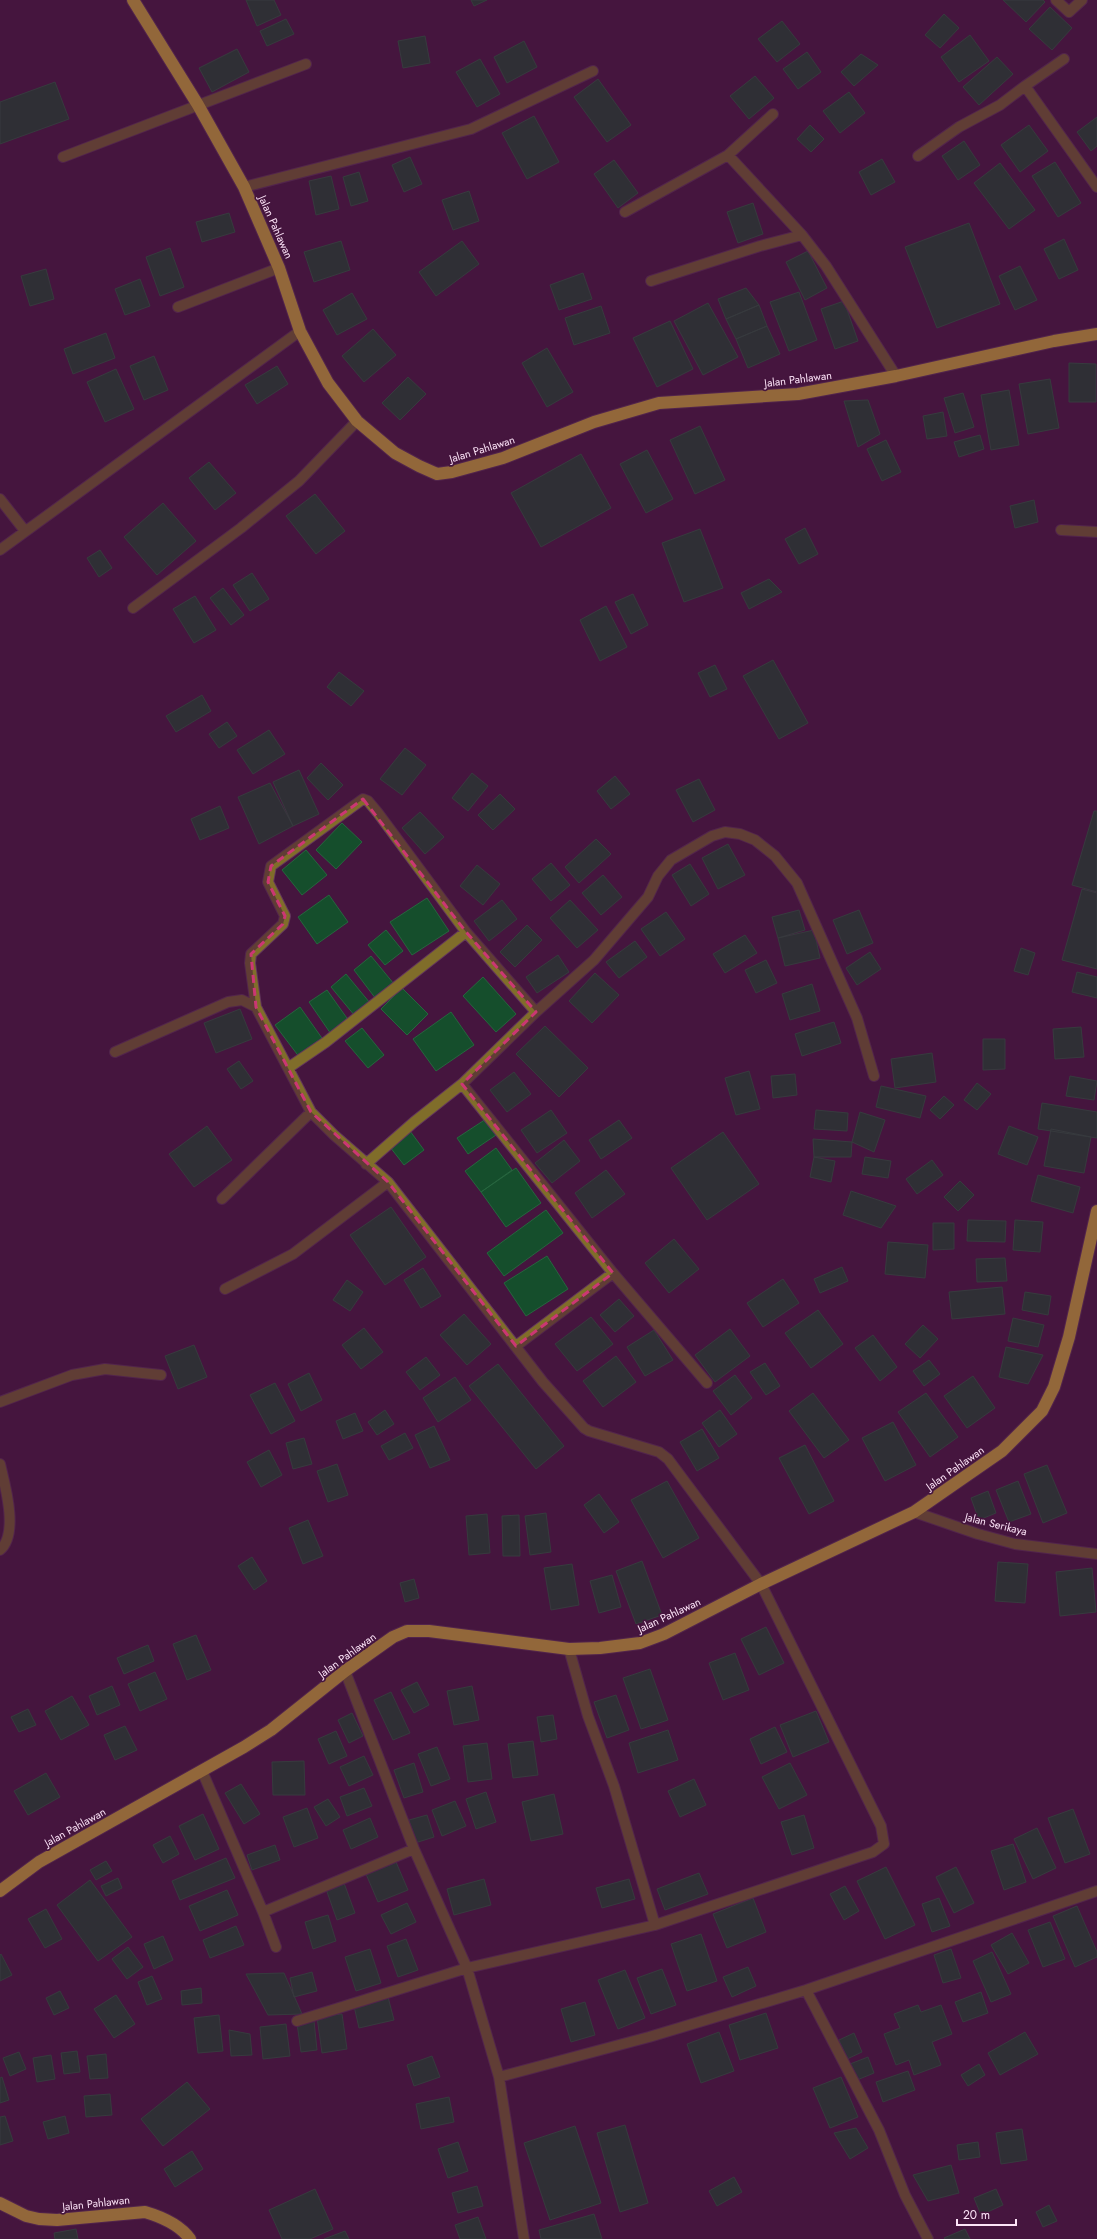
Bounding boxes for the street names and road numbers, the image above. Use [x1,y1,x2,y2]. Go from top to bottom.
street label: Jalan Pahlawan [254,191,297,261]
street label: Jalan Pahlawan [761,367,833,391]
street label: Jalan Pahlawan [445,431,517,467]
street label: Jalan Pahlawan [921,1442,987,1495]
street label: Jalan Serikaya [961,1508,1029,1539]
street label: Jalan Pahlawan [633,1593,703,1637]
street label: Jalan Pahlawan [313,1629,379,1683]
street label: Jalan Pahlawan [40,1804,109,1851]
street label: Jalan Pahlawan [59,2191,131,2215]

